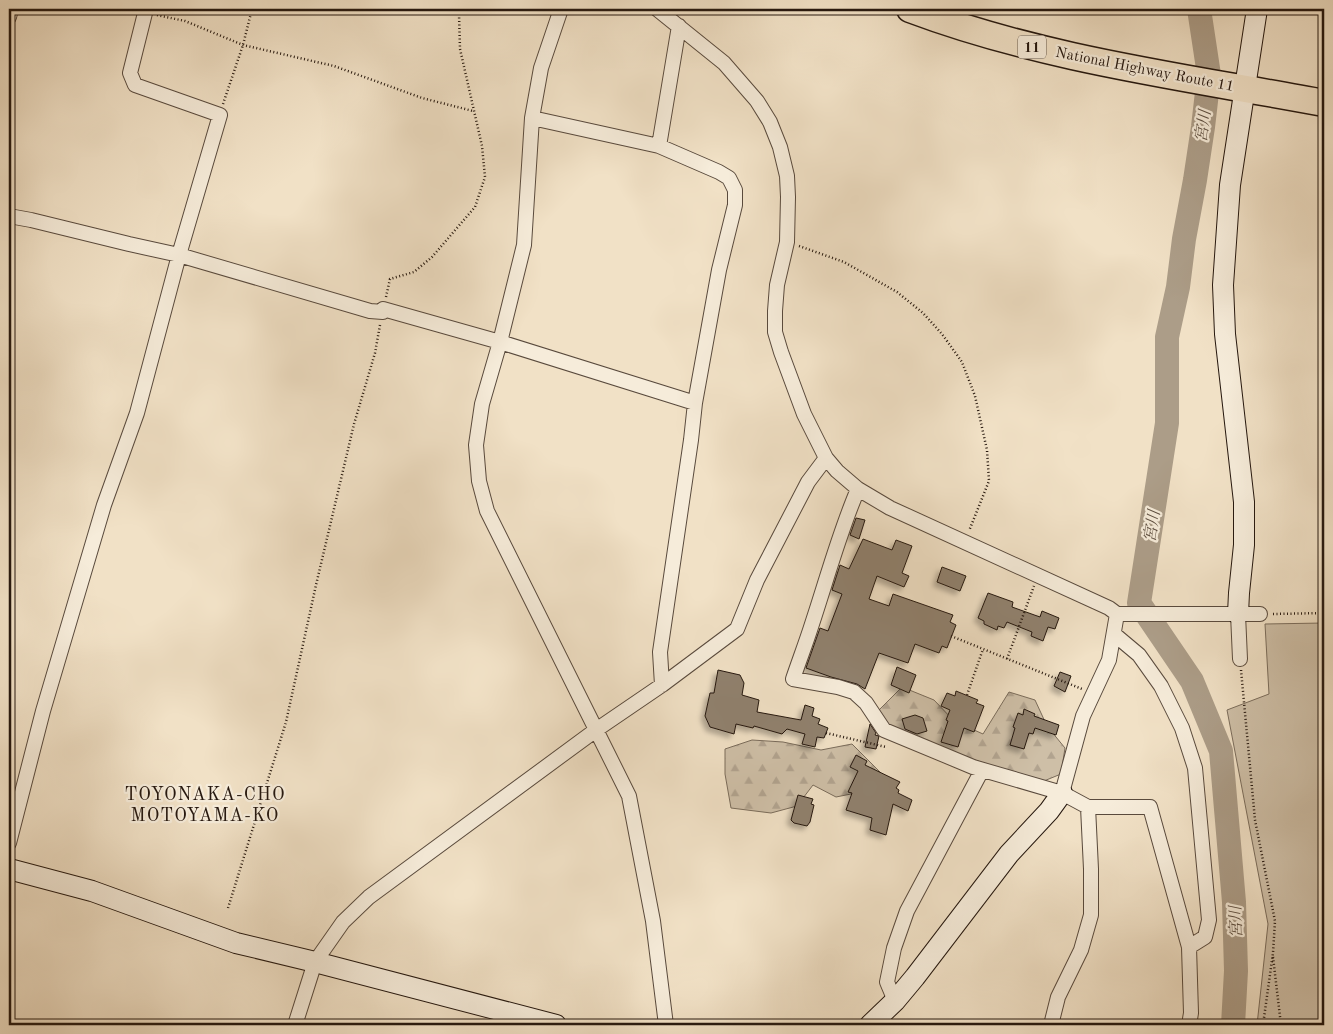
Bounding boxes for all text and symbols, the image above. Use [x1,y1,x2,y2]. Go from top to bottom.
road number: 11 [1018,36,1046,58]
street label: National Highway Route 11 [1054,46,1235,95]
water label: 宮川 [1192,107,1214,143]
water label: 宮川 [1141,507,1164,543]
district label: TOYONAKA-CHO MOTOYAMA-KO [124,786,286,825]
water label: 宮川 [1226,904,1246,938]

